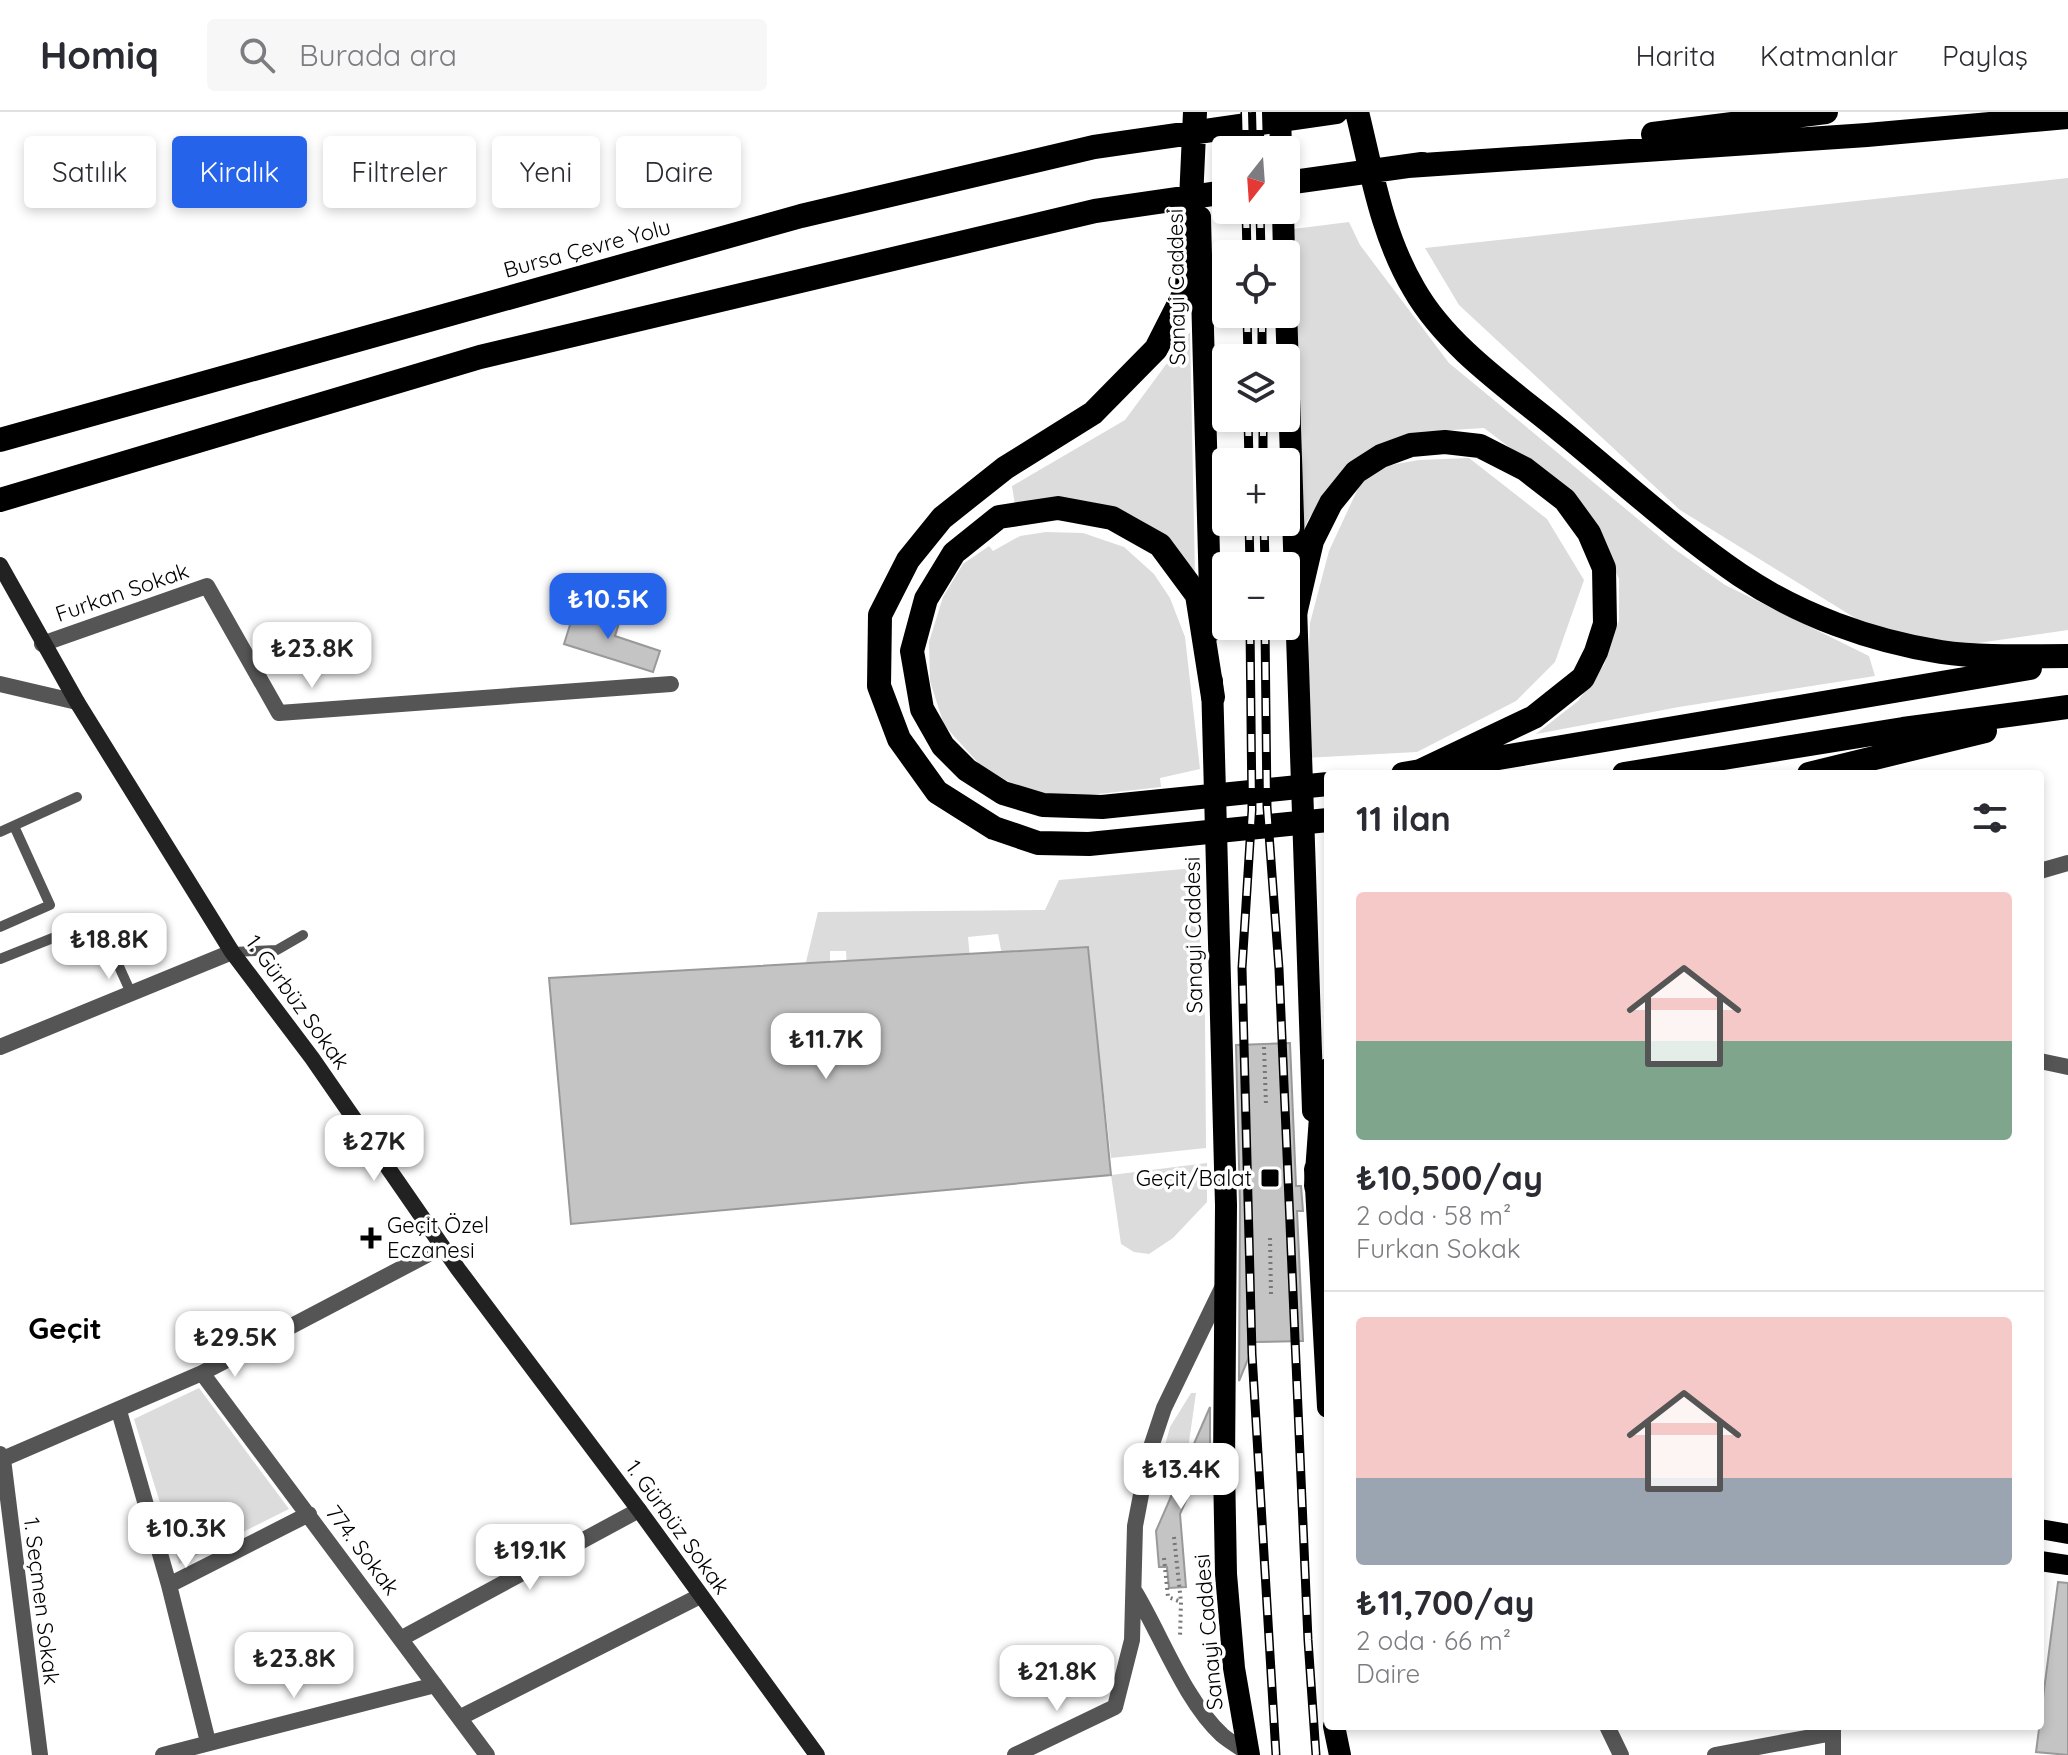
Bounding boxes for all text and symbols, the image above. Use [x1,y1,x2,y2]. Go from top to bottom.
search box [207,19,767,91]
text: Homiq [40,31,159,79]
icon: search [235,33,279,77]
text: Burada ara [299,36,457,74]
text: Harita [1635,38,1716,73]
text: Katmanlar [1760,38,1898,73]
text: Paylaş [1942,38,2028,73]
chip: Satılık [24,136,156,208]
chip: Kiralık [172,136,307,208]
chip: Filtreler [323,136,476,208]
chip: Yeni [492,136,600,208]
chip: Daire [616,136,741,208]
north arrow [1212,136,1300,224]
map controls [1212,136,1300,640]
street label: Sanayi Caddesi [1161,208,1191,366]
street label: Bursa Çevre Yolu [500,212,674,284]
button: locate [1212,240,1300,328]
button: layers [1212,344,1300,432]
button: + [1212,448,1300,536]
button: − [1212,552,1300,640]
street label: Furkan Sokak [52,556,192,628]
pin: ₺10.5K [543,573,673,641]
text: ₺10.5K [567,582,649,615]
pin: ₺23.8K [247,622,377,690]
text: ₺23.8K [271,631,353,664]
icon: filters [1968,796,2012,840]
text: 11 ilan [1356,797,1451,840]
street label: Sanayi Caddesi [1178,856,1208,1014]
pin: ₺18.8K [44,913,174,981]
text: ₺18.8K [70,922,148,955]
street label: 1. Gürbüz Sokak [240,929,356,1075]
icon: home [1612,944,1756,1088]
pin: ₺11.7K [761,1013,891,1081]
text: ₺11.7K [789,1022,863,1055]
pin: ₺27K [327,1115,421,1183]
text: ₺27K [343,1124,405,1157]
text: ₺10,500/ay [1356,1156,1543,1199]
place label: Geçit/Balat [1136,1164,1252,1192]
marker: Geçit/Balat [1259,1167,1281,1189]
text: 2 oda · 58 m² [1356,1199,1511,1232]
place label: Geçit Özel Eczanesi [387,1211,489,1264]
marker: Geçit Özel Eczanesi [362,1229,380,1247]
text: Furkan Sokak [1356,1232,1521,1265]
district label: Geçit [28,1309,102,1347]
pin: ₺29.5K [170,1311,300,1379]
text: ₺29.5K [193,1320,277,1353]
icon: home [1612,1369,1756,1513]
pin: ₺13.4K [1116,1443,1246,1511]
text: ₺13.4K [1142,1452,1220,1485]
street label: 1. Gürbüz Sokak [620,1454,736,1600]
street label: 774. Sokak [320,1499,406,1601]
pin: ₺10.3K [121,1502,251,1570]
text: ₺10.3K [146,1511,226,1544]
street label: 1. Seçmen Sokak [18,1516,66,1686]
pin: ₺19.1K [465,1524,595,1592]
text: ₺19.1K [494,1533,566,1566]
street label: Sanayi Caddesi [1187,1553,1229,1711]
text: ₺11,700/ay [1356,1581,1534,1624]
text: 2 oda · 66 m² [1356,1624,1511,1657]
pin: ₺23.8K [229,1632,359,1700]
text: ₺23.8K [253,1641,335,1674]
pin: ₺21.8K [992,1645,1122,1713]
text: ₺21.8K [1017,1654,1097,1687]
text: Daire [1356,1657,1420,1690]

